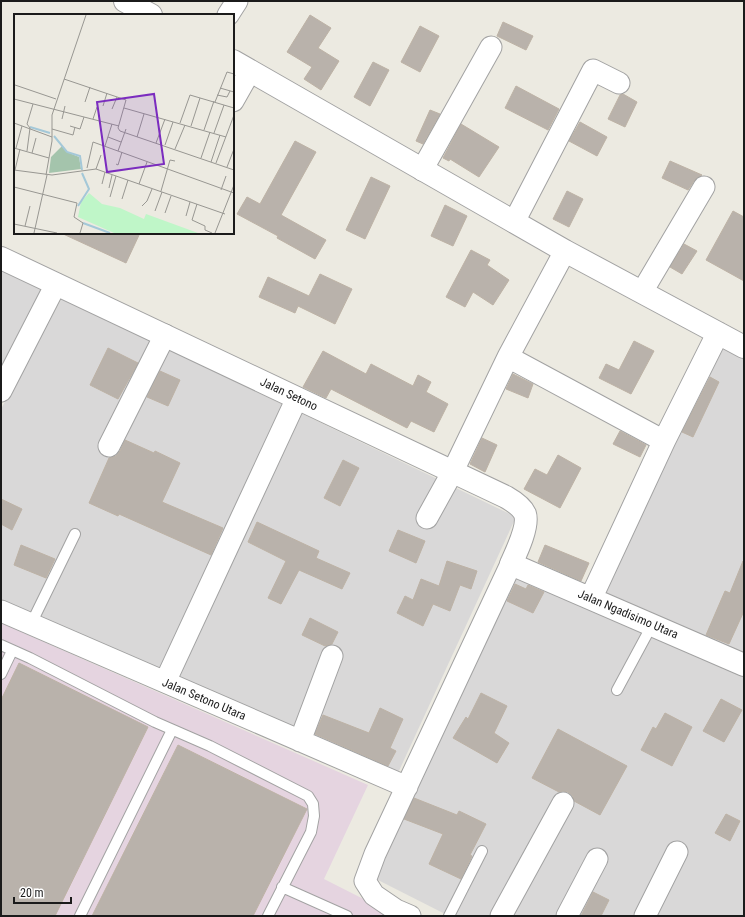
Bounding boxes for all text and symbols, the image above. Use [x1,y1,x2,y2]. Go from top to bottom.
inset map [14,14,234,234]
street label: Jalan Setono [258,375,320,413]
street label: Jalan Ngadisimo Utara [576,587,681,642]
street label: Jalan Setono Utara [160,675,248,723]
scale bar [14,879,71,905]
text: 20 m [20,886,44,900]

